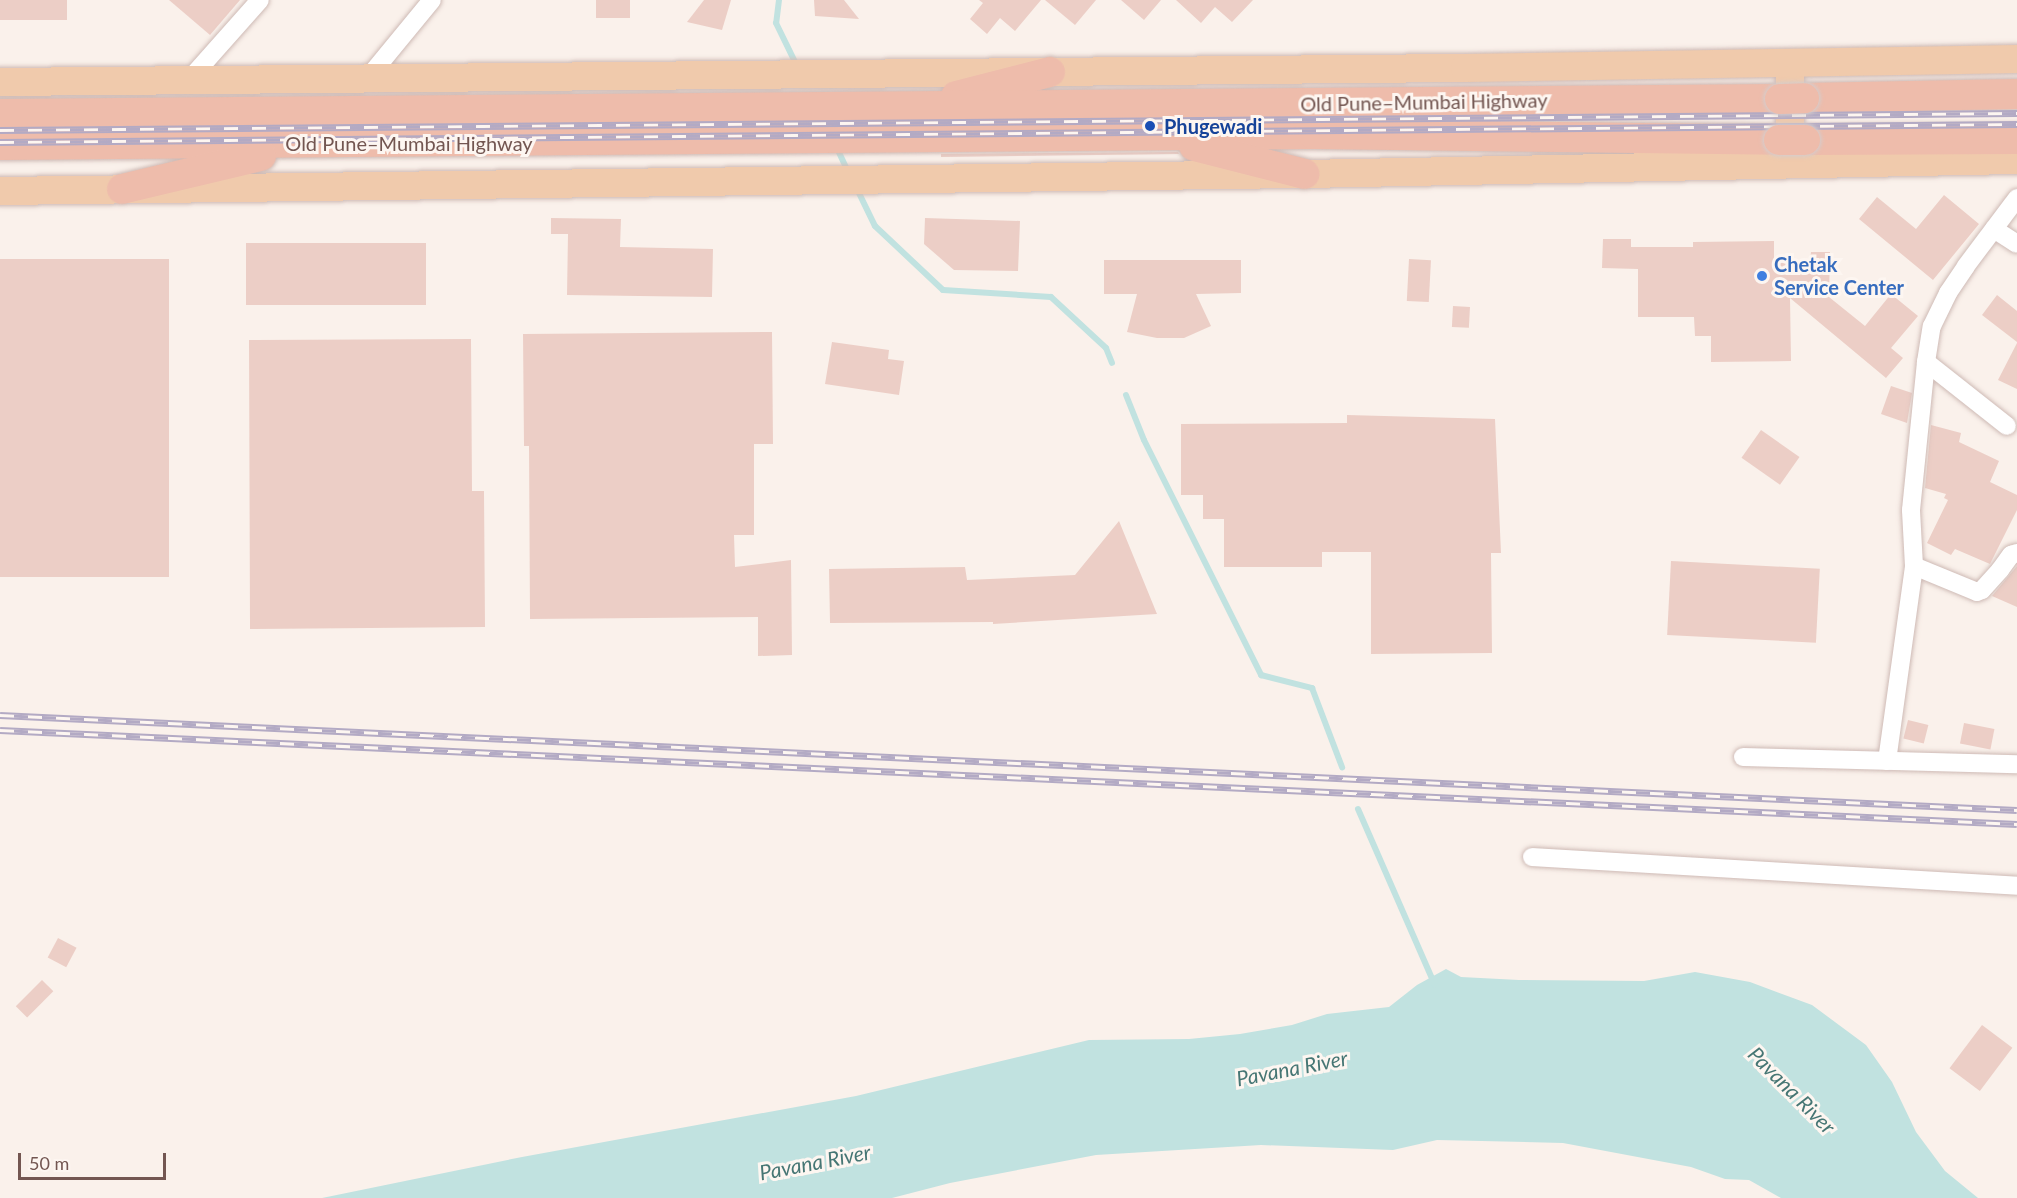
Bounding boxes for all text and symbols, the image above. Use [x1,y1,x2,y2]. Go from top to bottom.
street label: Old Pune–Mumbai Highway [1300,88,1548,116]
place label: Phugewadi [1164,114,1262,138]
marker: Phugewadi [1141,117,1159,135]
street label: Old Pune–Mumbai Highway [285,131,533,155]
place label: Chetak Service Center [1774,252,1904,299]
marker: Chetak Service Center [1755,269,1769,283]
water label: Pavana River [1743,1041,1841,1139]
water label: Pavana River [1234,1045,1350,1091]
water label: Pavana River [757,1139,873,1185]
scale bar [21,1141,170,1179]
text: 50 m [29,1152,69,1174]

